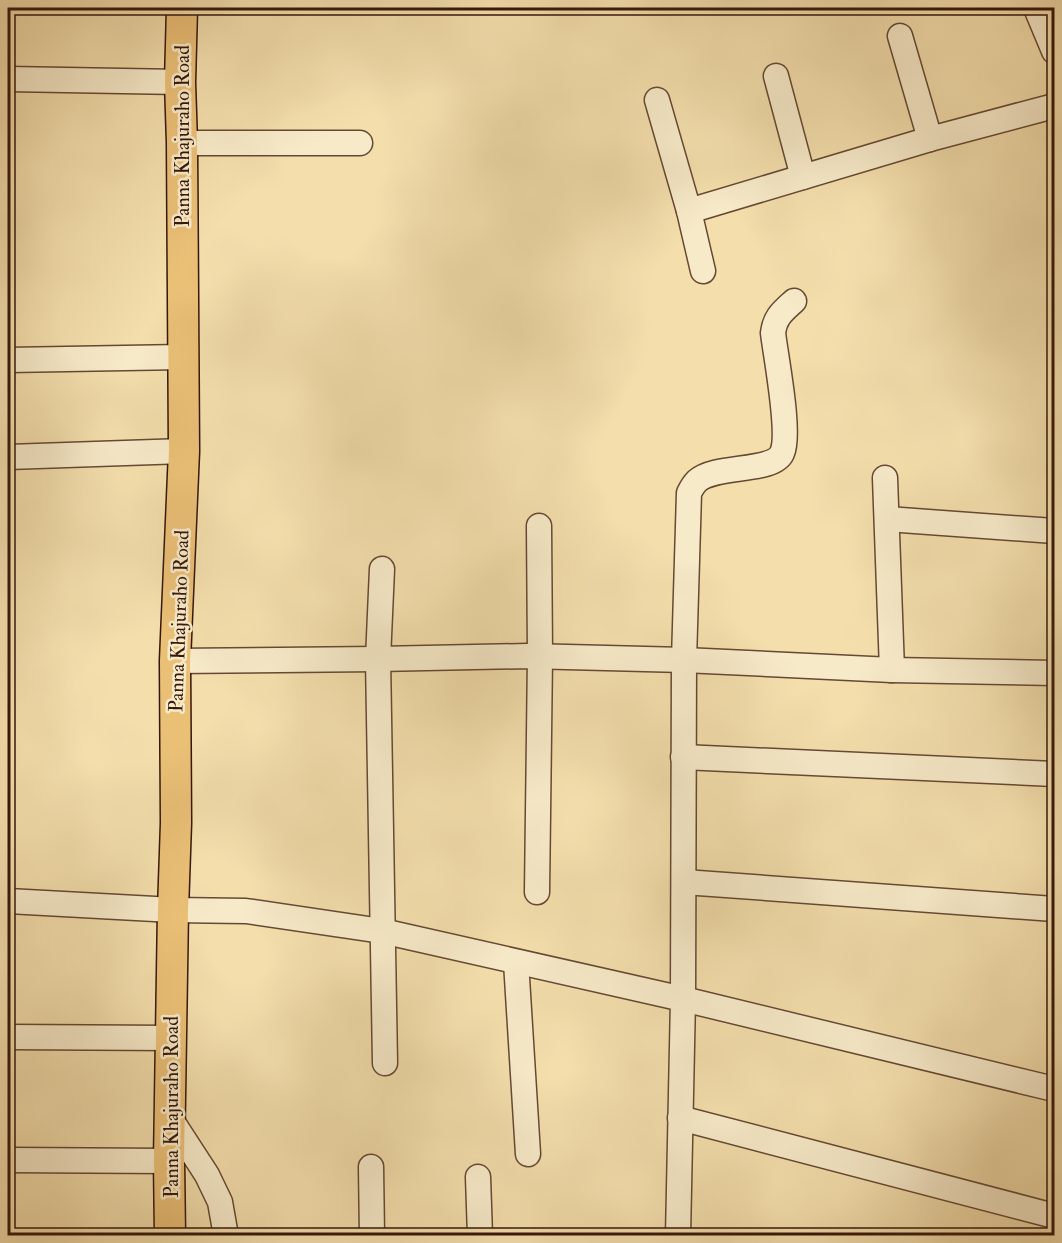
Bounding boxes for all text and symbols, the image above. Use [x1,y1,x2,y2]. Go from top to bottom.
street label: Panna Khajuraho Road [170,45,195,227]
street label: Panna Khajuraho Road [163,529,195,712]
street label: Panna Khajuraho Road [159,1016,184,1198]

